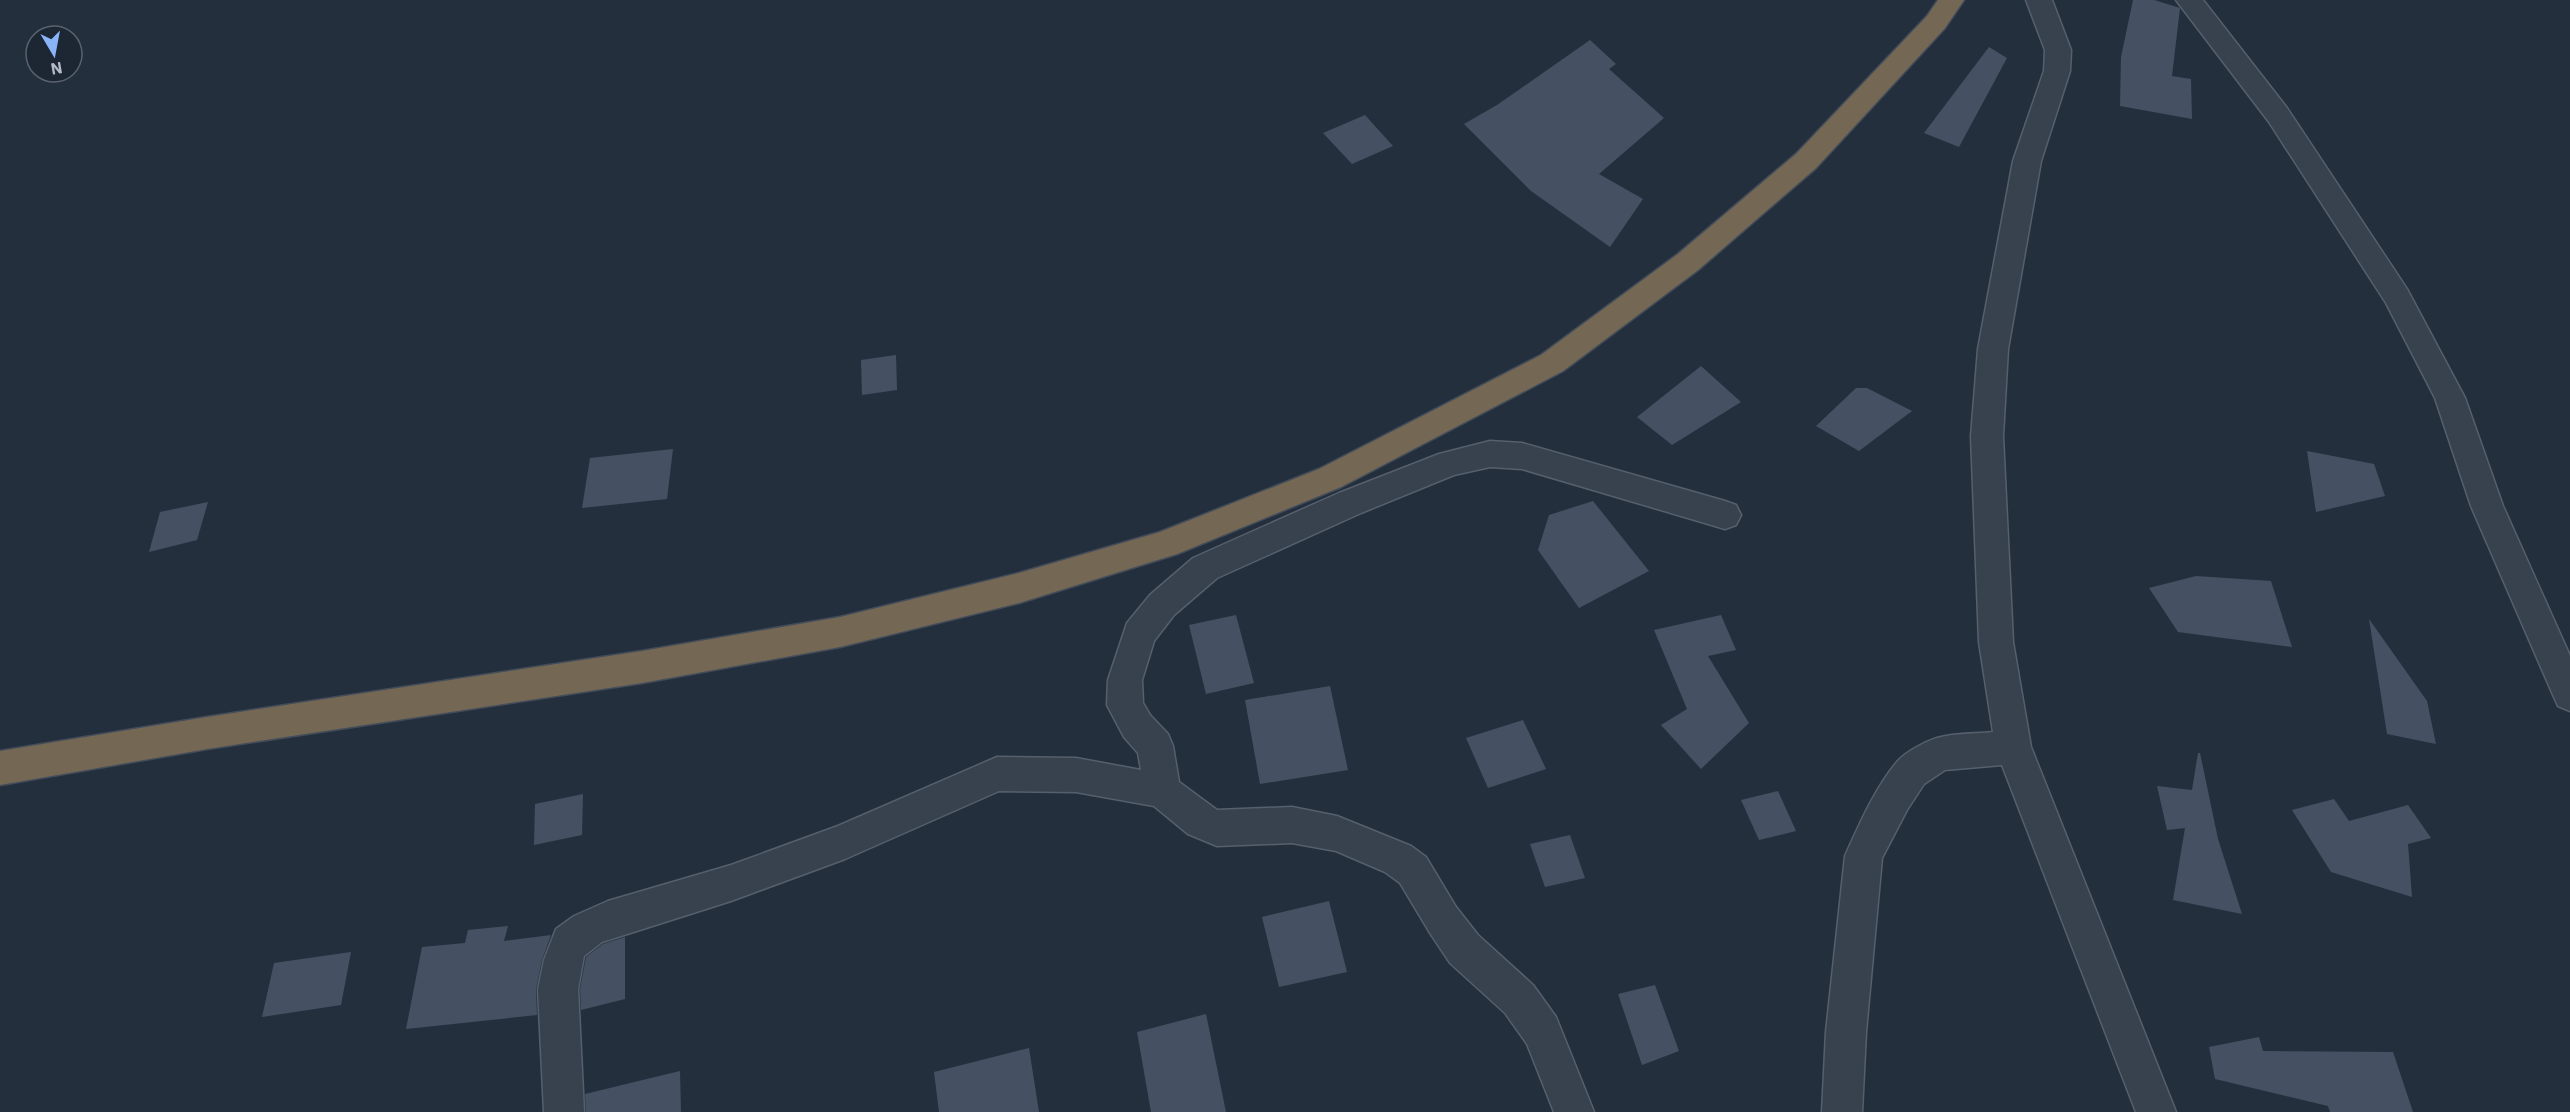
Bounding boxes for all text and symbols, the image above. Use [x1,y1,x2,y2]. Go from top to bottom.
north arrow [24,24,84,84]
text: N [49,58,64,80]

